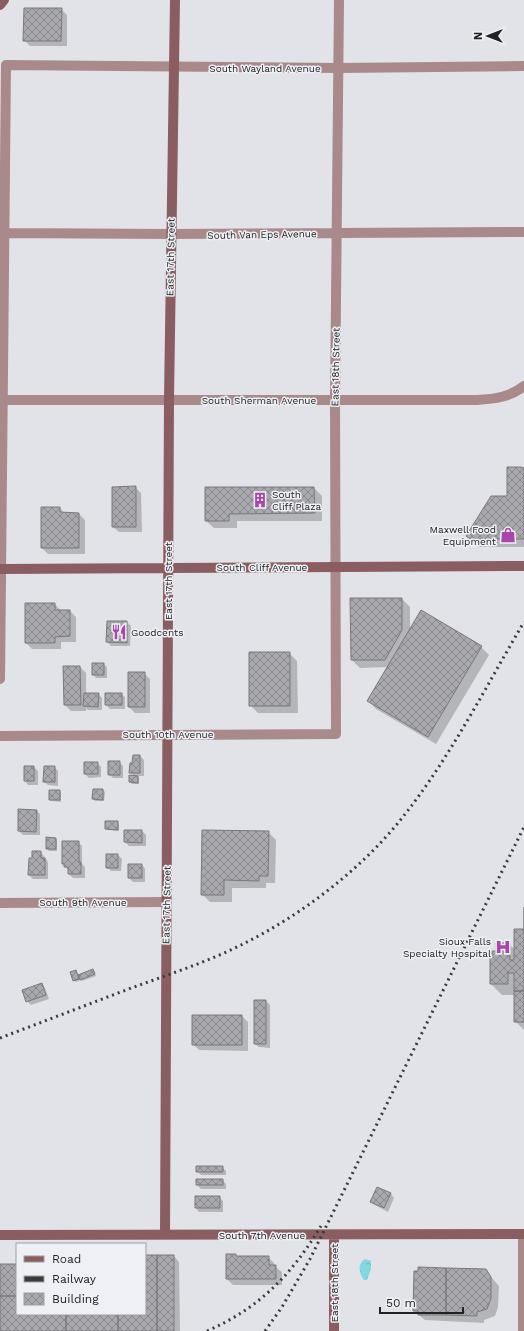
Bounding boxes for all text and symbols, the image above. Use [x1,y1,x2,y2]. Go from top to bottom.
north arrow [468,16,508,56]
text: N [472,32,485,40]
street label: South Wayland Avenue [209,63,321,74]
street label: East 17th Street [164,217,177,296]
street label: South Van Eps Avenue [207,228,317,241]
street label: East 18th Street [329,327,342,406]
street label: South Sherman Avenue [202,395,317,406]
place label: South Cliff Plaza [272,489,322,512]
building icon: South Cliff Plaza [251,491,269,509]
place label: Maxwell Food Equipment [430,524,497,547]
shop icon: Maxwell Food Equipment [499,526,517,544]
street label: East 17th Street [163,541,174,620]
street label: South Cliff Avenue [217,562,308,573]
restaurant icon: Goodcents [110,623,128,641]
place label: Goodcents [131,627,183,638]
street label: South 10th Avenue [122,729,214,740]
street label: East 17th Street [160,865,173,944]
street label: South 9th Avenue [39,897,127,908]
place label: Sioux Falls Specialty Hospital [403,936,491,959]
hospital icon: Sioux Falls Specialty Hospital [494,938,512,956]
street label: South 7th Avenue [219,1230,305,1241]
legend [16,1243,146,1315]
street label: East 18th Street [329,1243,340,1322]
text: Road [52,1252,81,1266]
text: Railway [52,1272,97,1286]
scale bar [380,1289,463,1315]
text: Building [52,1292,99,1306]
text: 50 m [386,1296,416,1310]

